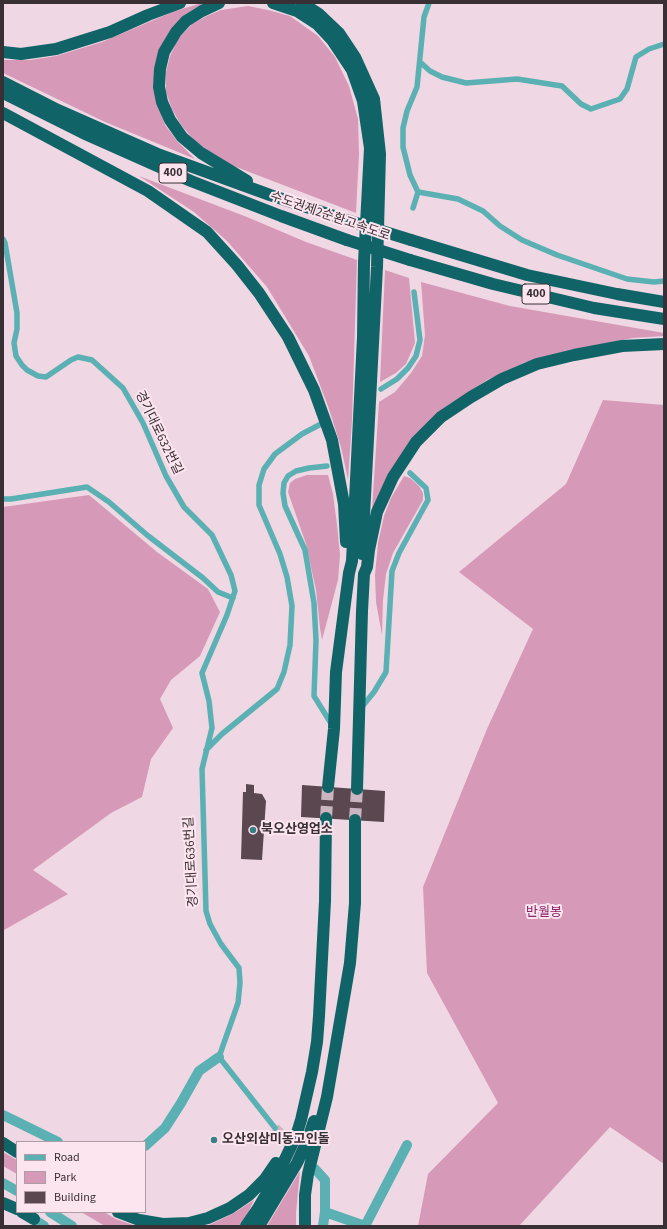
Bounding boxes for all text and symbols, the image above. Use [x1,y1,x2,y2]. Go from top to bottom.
road number: 400 [159,163,187,183]
street label: 수도권제2순환고속도로 [268,189,392,245]
road number: 400 [522,284,550,304]
street label: 경기대로632번길 [131,389,185,477]
street label: 경기대로636번길 [182,816,202,908]
place label: 북오산영업소 [261,822,333,838]
marker: 북오산영업소 [248,825,258,835]
park label: 반월봉 [526,905,562,921]
place label: 오산외삼미동고인돌 [222,1132,330,1148]
marker: 오산외삼미동고인돌 [209,1135,219,1145]
legend [16,1141,146,1213]
text: Road [54,1149,80,1166]
text: Park [54,1169,76,1186]
text: Building [54,1189,96,1206]

